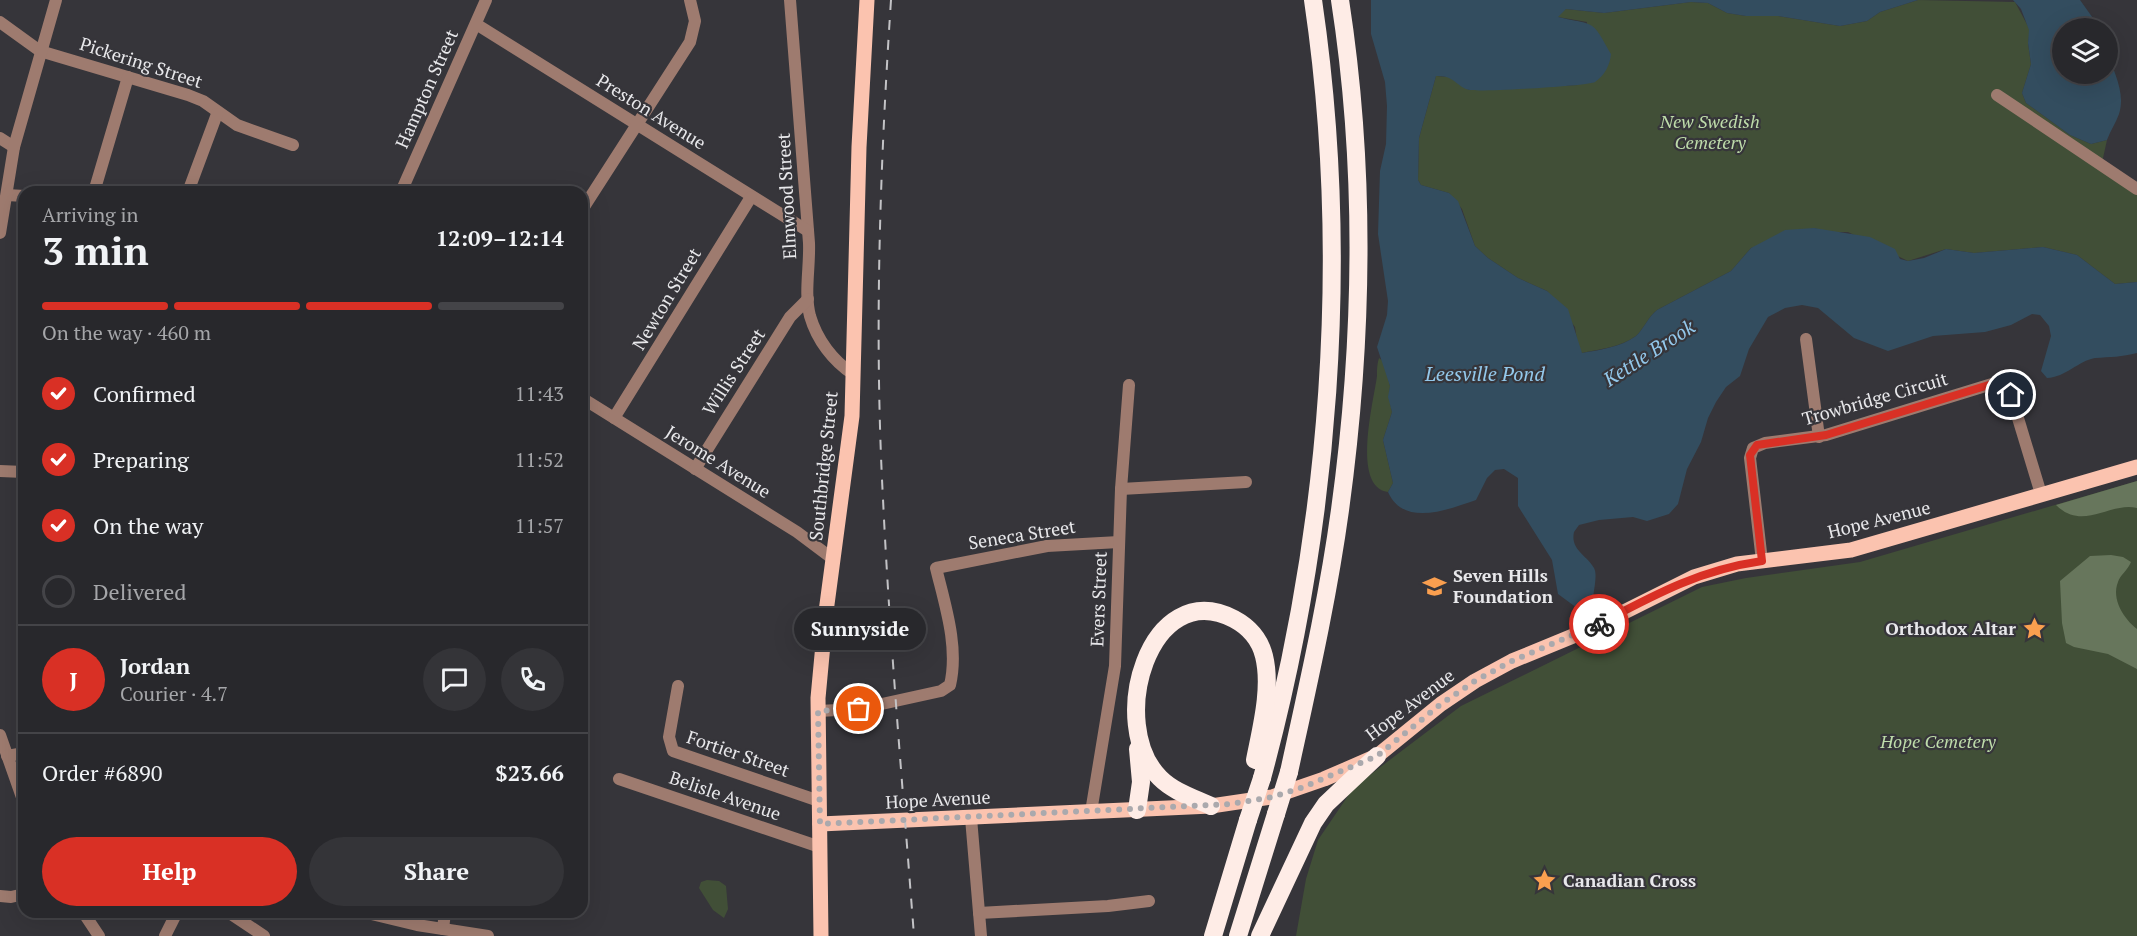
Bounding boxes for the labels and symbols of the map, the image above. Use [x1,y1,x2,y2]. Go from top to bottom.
street label: Hampton Street [389,25,463,152]
street label: Pickering Street [77,31,206,93]
street label: Preston Avenue [592,68,711,154]
park label: New Swedish Cemetery [1659,109,1760,154]
street label: Elmwood Street [771,132,801,260]
street label: Newton Street [626,243,706,354]
water label: Kettle Brook [1597,313,1700,393]
street label: Willis Street [696,323,770,419]
water label: Leesville Pond [1424,360,1545,387]
street label: Trowbridge Circuit [1799,366,1950,430]
pin [1985,369,2036,420]
street label: Southbridge Street [803,390,843,542]
street label: Jerome Avenue [661,419,776,503]
street label: Hope Avenue [1825,495,1933,543]
street label: Seneca Street [966,514,1078,554]
street label: Evers Street [1084,551,1112,647]
place label: Seven Hills Foundation [1453,563,1553,608]
school or university icon: Seven Hills Foundation [1422,573,1448,599]
courier [1569,594,1629,654]
callout: Sunnyside [793,607,925,649]
place label: Orthodox Altar [1885,616,2016,640]
place icon: Orthodox Altar [2021,616,2047,642]
street label: Hope Avenue [1360,663,1459,745]
pin [833,683,884,734]
street label: Fortier Street [684,724,793,782]
park label: Hope Cemetery [1879,729,1997,753]
street label: Belisle Avenue [666,765,784,825]
street label: Hope Avenue [885,784,991,814]
place icon: Canadian Cross [1532,868,1558,894]
place label: Canadian Cross [1563,868,1696,892]

